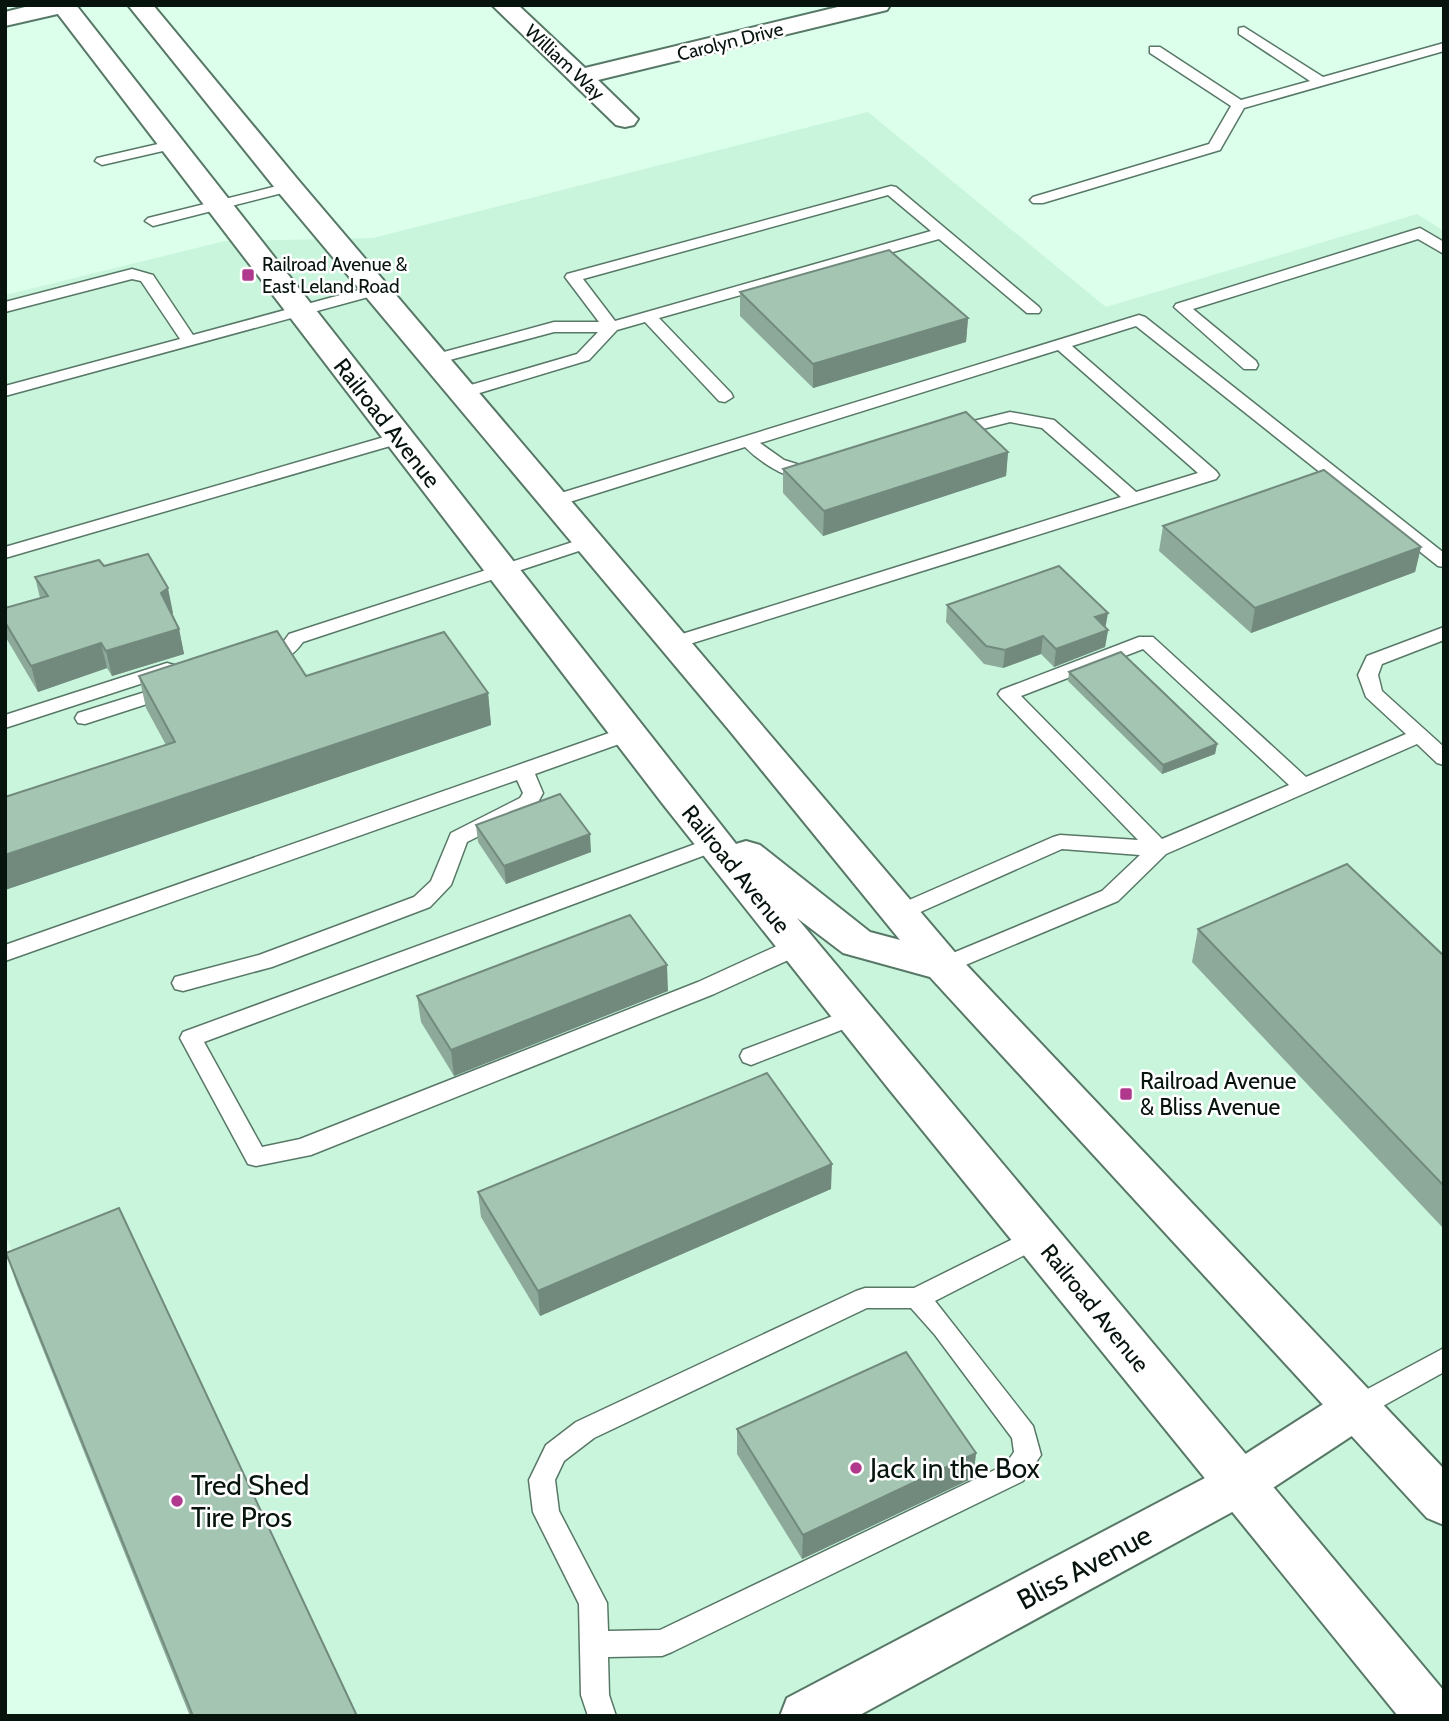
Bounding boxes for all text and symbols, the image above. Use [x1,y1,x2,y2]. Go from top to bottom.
street label: Carolyn Drive [675,17,786,66]
street label: William Way [520,20,610,105]
place label: Railroad Avenue & East Leland Road [262,253,408,298]
marker: Railroad Avenue & East Leland Road [240,267,256,283]
street label: Railroad Avenue [328,353,446,494]
street label: Railroad Avenue [676,799,796,939]
place label: Railroad Avenue & Bliss Avenue [1140,1067,1297,1121]
marker: Railroad Avenue & Bliss Avenue [1118,1086,1134,1102]
street label: Railroad Avenue [1035,1238,1155,1378]
place label: Jack in the Box [869,1451,1040,1485]
marker: Jack in the Box [848,1460,864,1476]
place label: Tred Shed Tire Pros [191,1468,309,1534]
marker: Tred Shed Tire Pros [169,1493,185,1509]
street label: Bliss Avenue [1011,1517,1157,1617]

